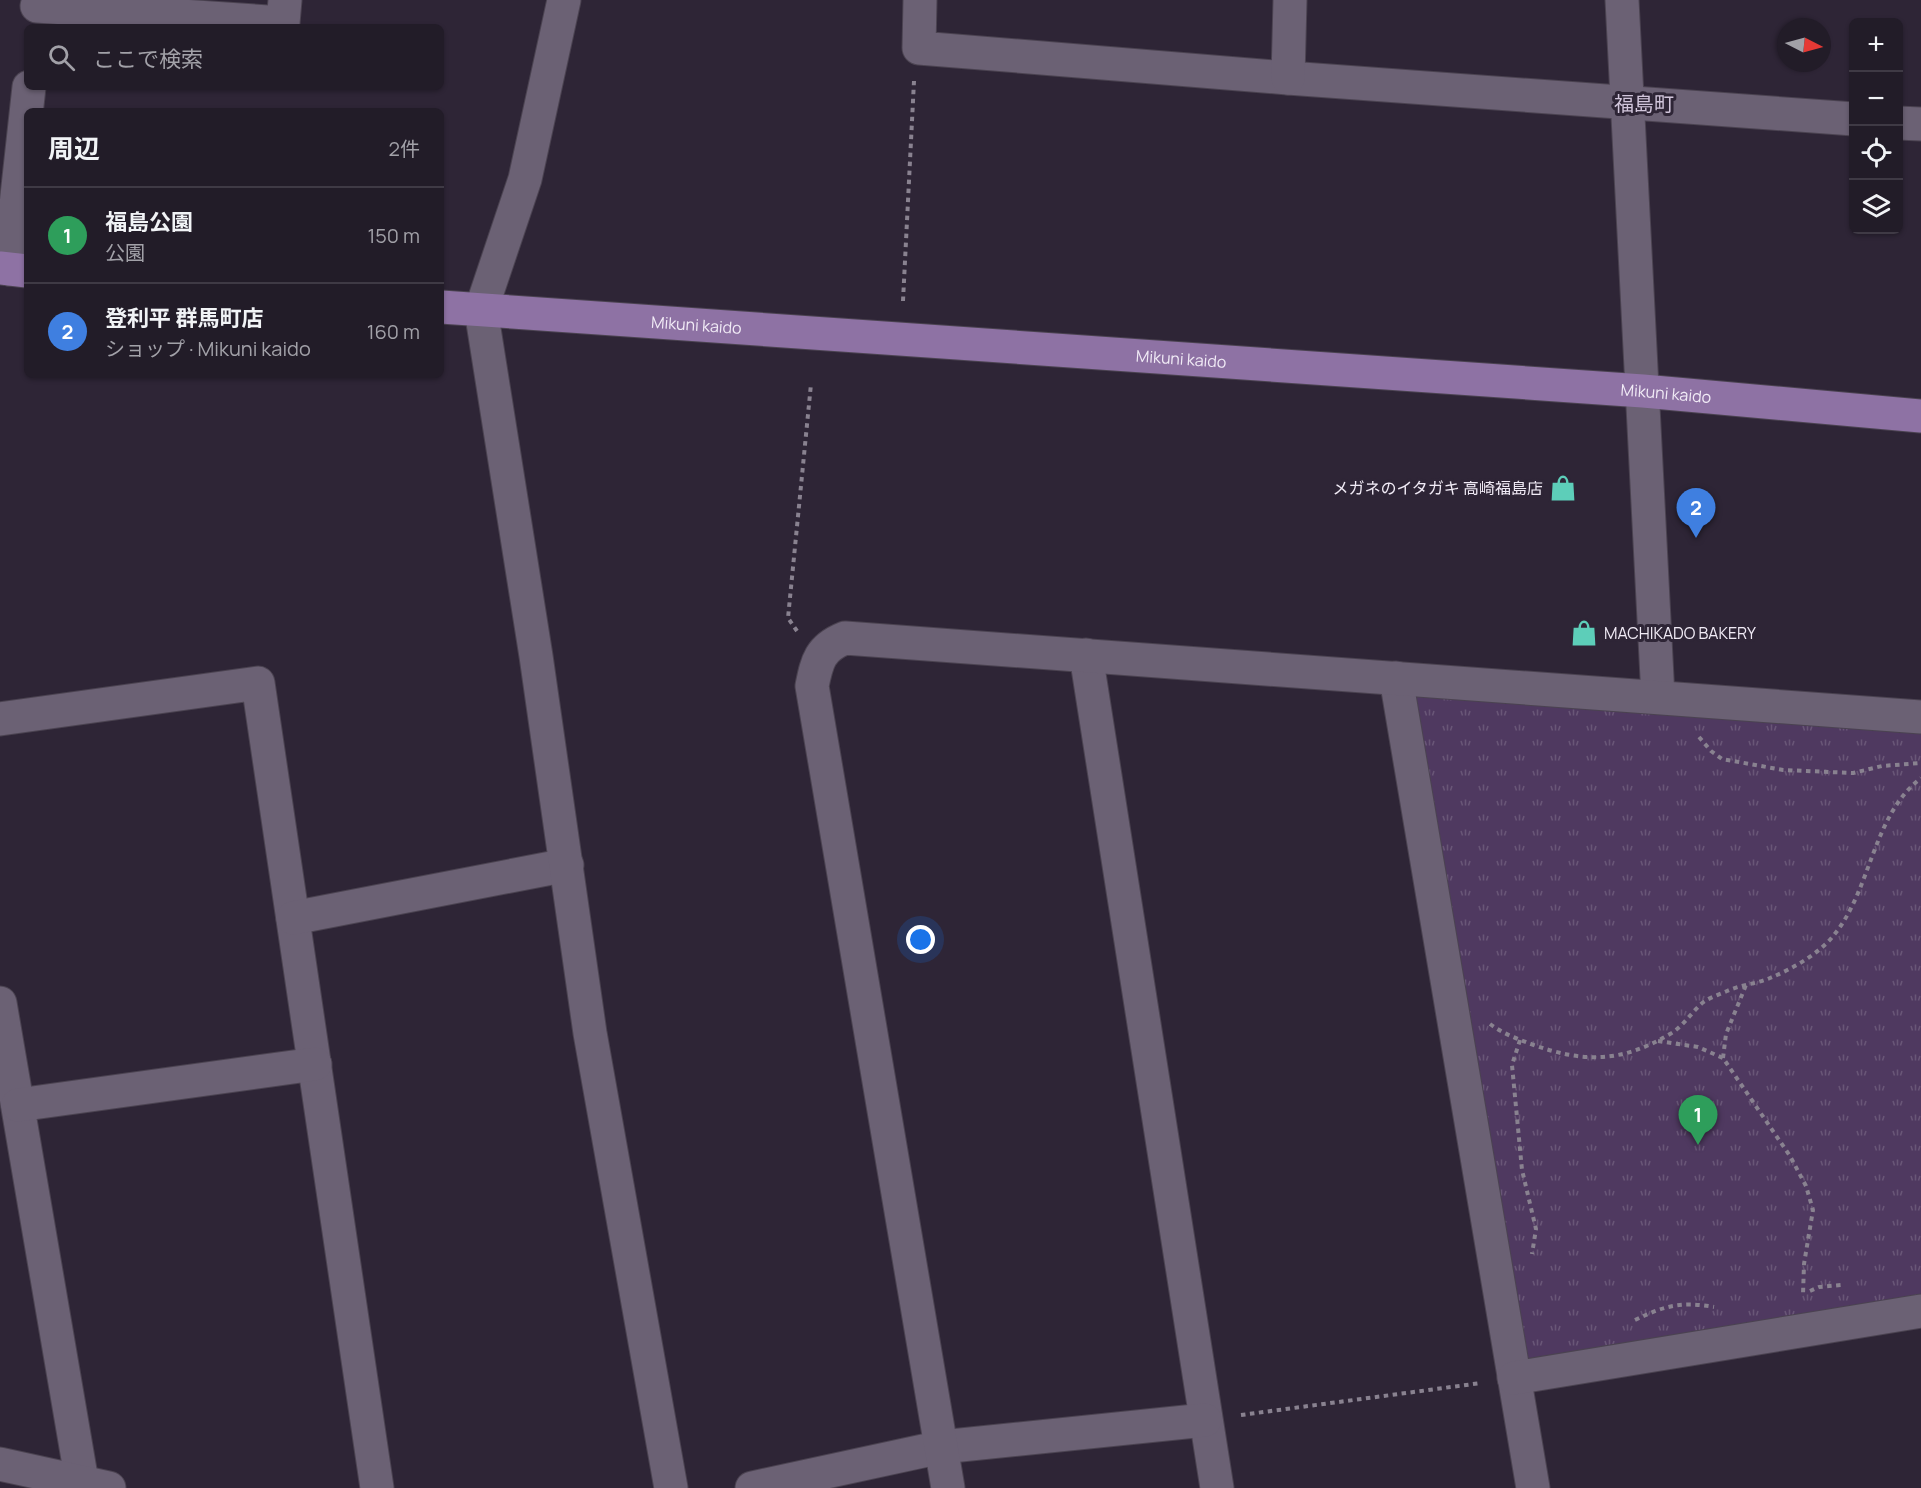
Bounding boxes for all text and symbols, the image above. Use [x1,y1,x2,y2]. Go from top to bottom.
north arrow [1777,18,1831,72]
map controls [1849,18,1903,234]
button: + [1849,18,1903,72]
search box [24,24,444,90]
icon: search [45,41,78,74]
text: ここで検索 [93,44,203,74]
button: − [1849,72,1903,126]
district label: 福島町 [1614,90,1674,117]
button: locate [1849,126,1903,180]
text: 周辺 [48,130,100,166]
text: 2件 [389,135,420,162]
button: layers [1849,180,1903,234]
text: 福島公園 [105,207,193,237]
text: 1 [63,222,72,249]
text: 150 m [367,222,420,249]
text: 公園 [105,239,145,266]
text: 登利平 群馬町店 [105,303,263,333]
street label: Mikuni kaido [650,311,742,339]
text: 2 [62,318,73,345]
text: 160 m [367,318,420,345]
text: ショップ · Mikuni kaido [105,335,311,362]
street label: Mikuni kaido [1135,345,1227,373]
street label: Mikuni kaido [1620,378,1712,408]
shop icon: メガネのイタガキ 高崎福島店 [1548,473,1578,503]
place label: メガネのイタガキ 高崎福島店 [1332,477,1543,499]
pin: 2 [1676,488,1716,538]
shop icon: MACHIKADO BAKERY [1569,618,1599,648]
place label: MACHIKADO BAKERY [1604,622,1756,644]
your location [906,925,935,954]
pin: 1 [1678,1096,1718,1145]

